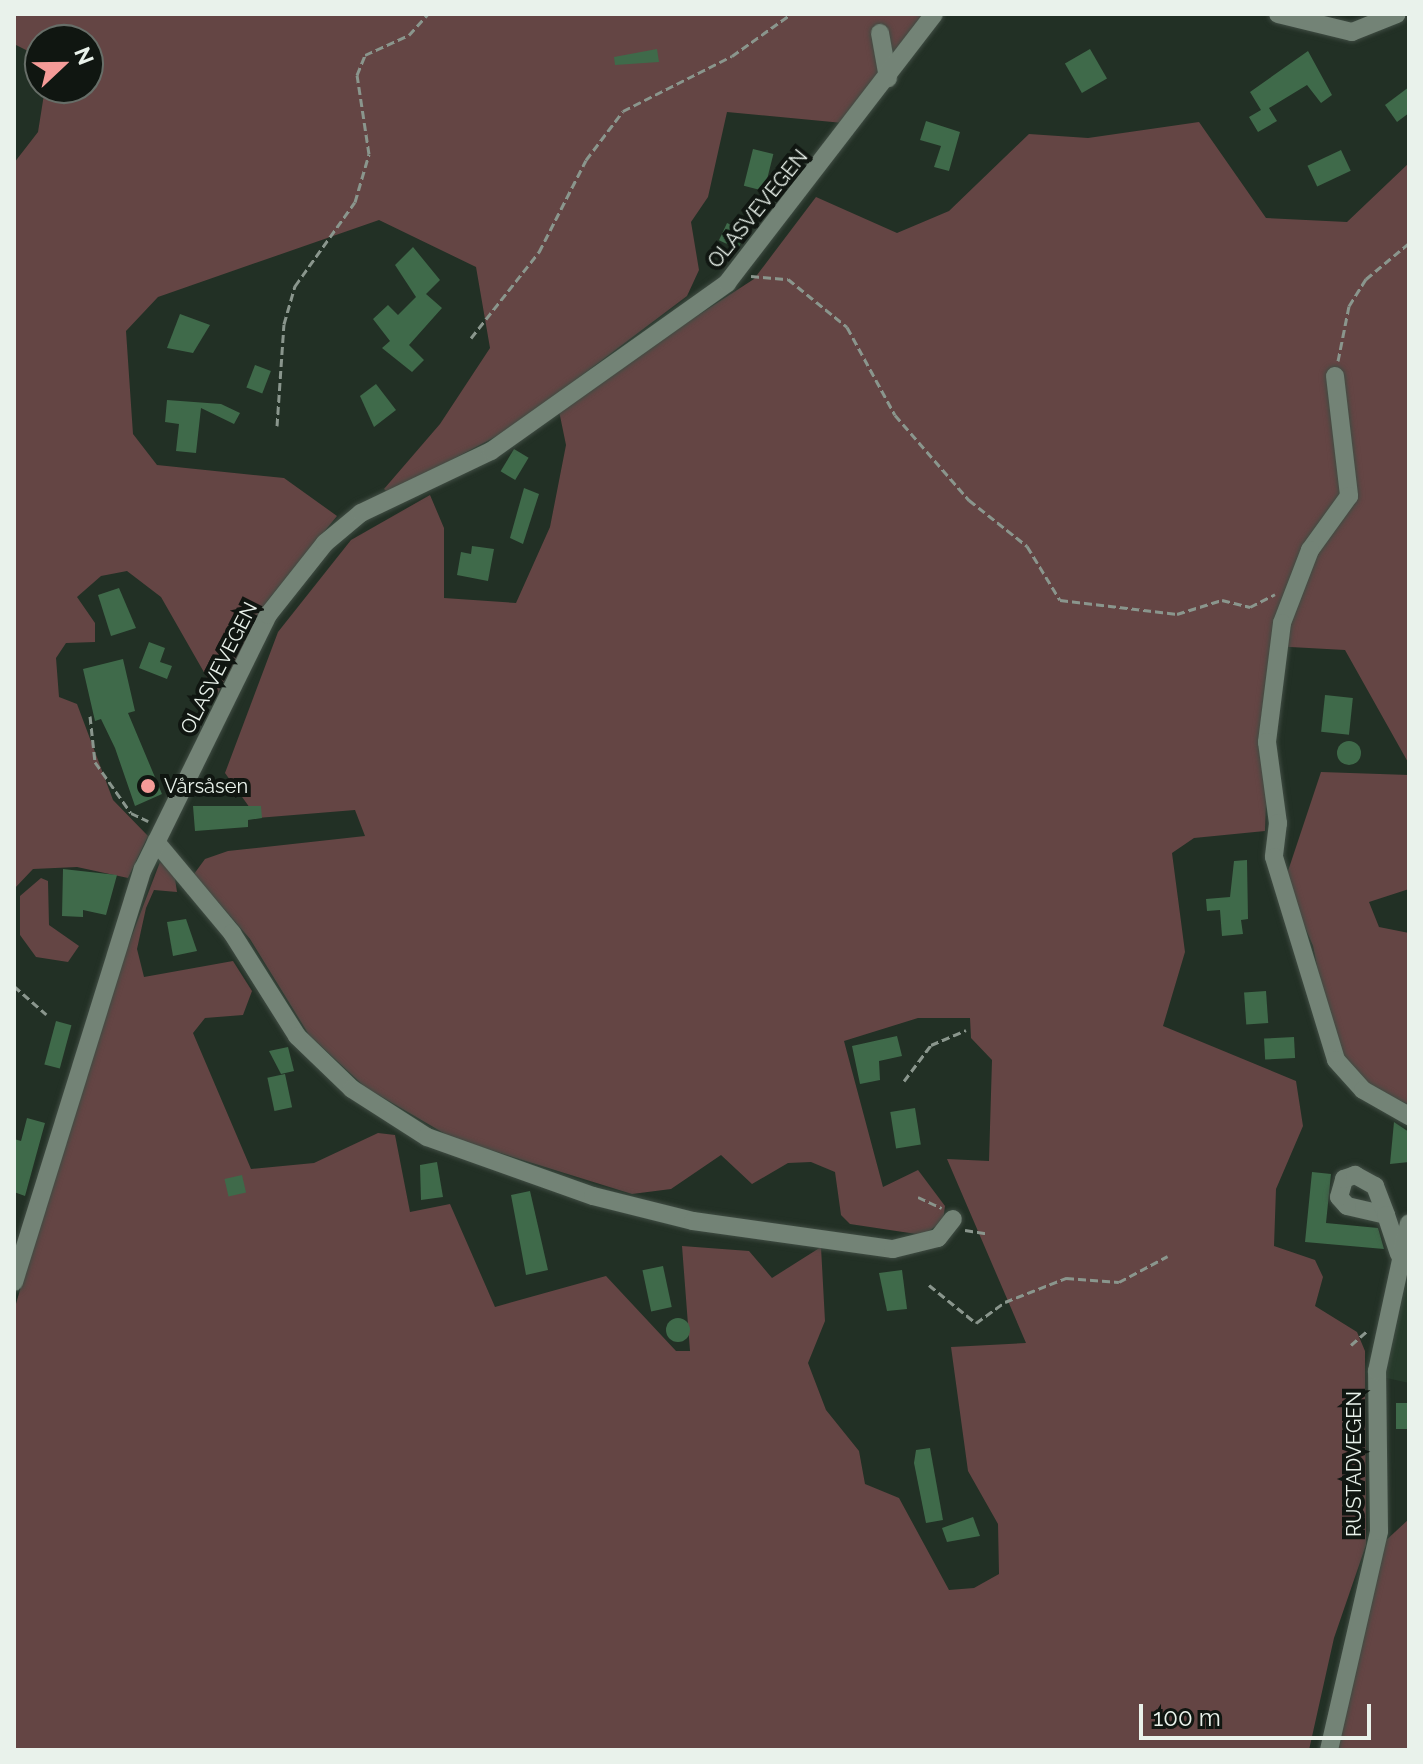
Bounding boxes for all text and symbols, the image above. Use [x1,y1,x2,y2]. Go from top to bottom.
north arrow [24,24,104,104]
text: N [69,43,100,68]
street label: OLASVEVEGEN [703,145,813,273]
street label: OLASVEVEGEN [175,598,263,738]
place label: Vårsåsen [164,774,248,798]
marker: Vårsåsen [139,777,157,795]
street label: RUSTADVEGEN [1342,1391,1366,1537]
scale bar [1143,1688,1375,1738]
text: 100 m [1153,1703,1221,1732]

